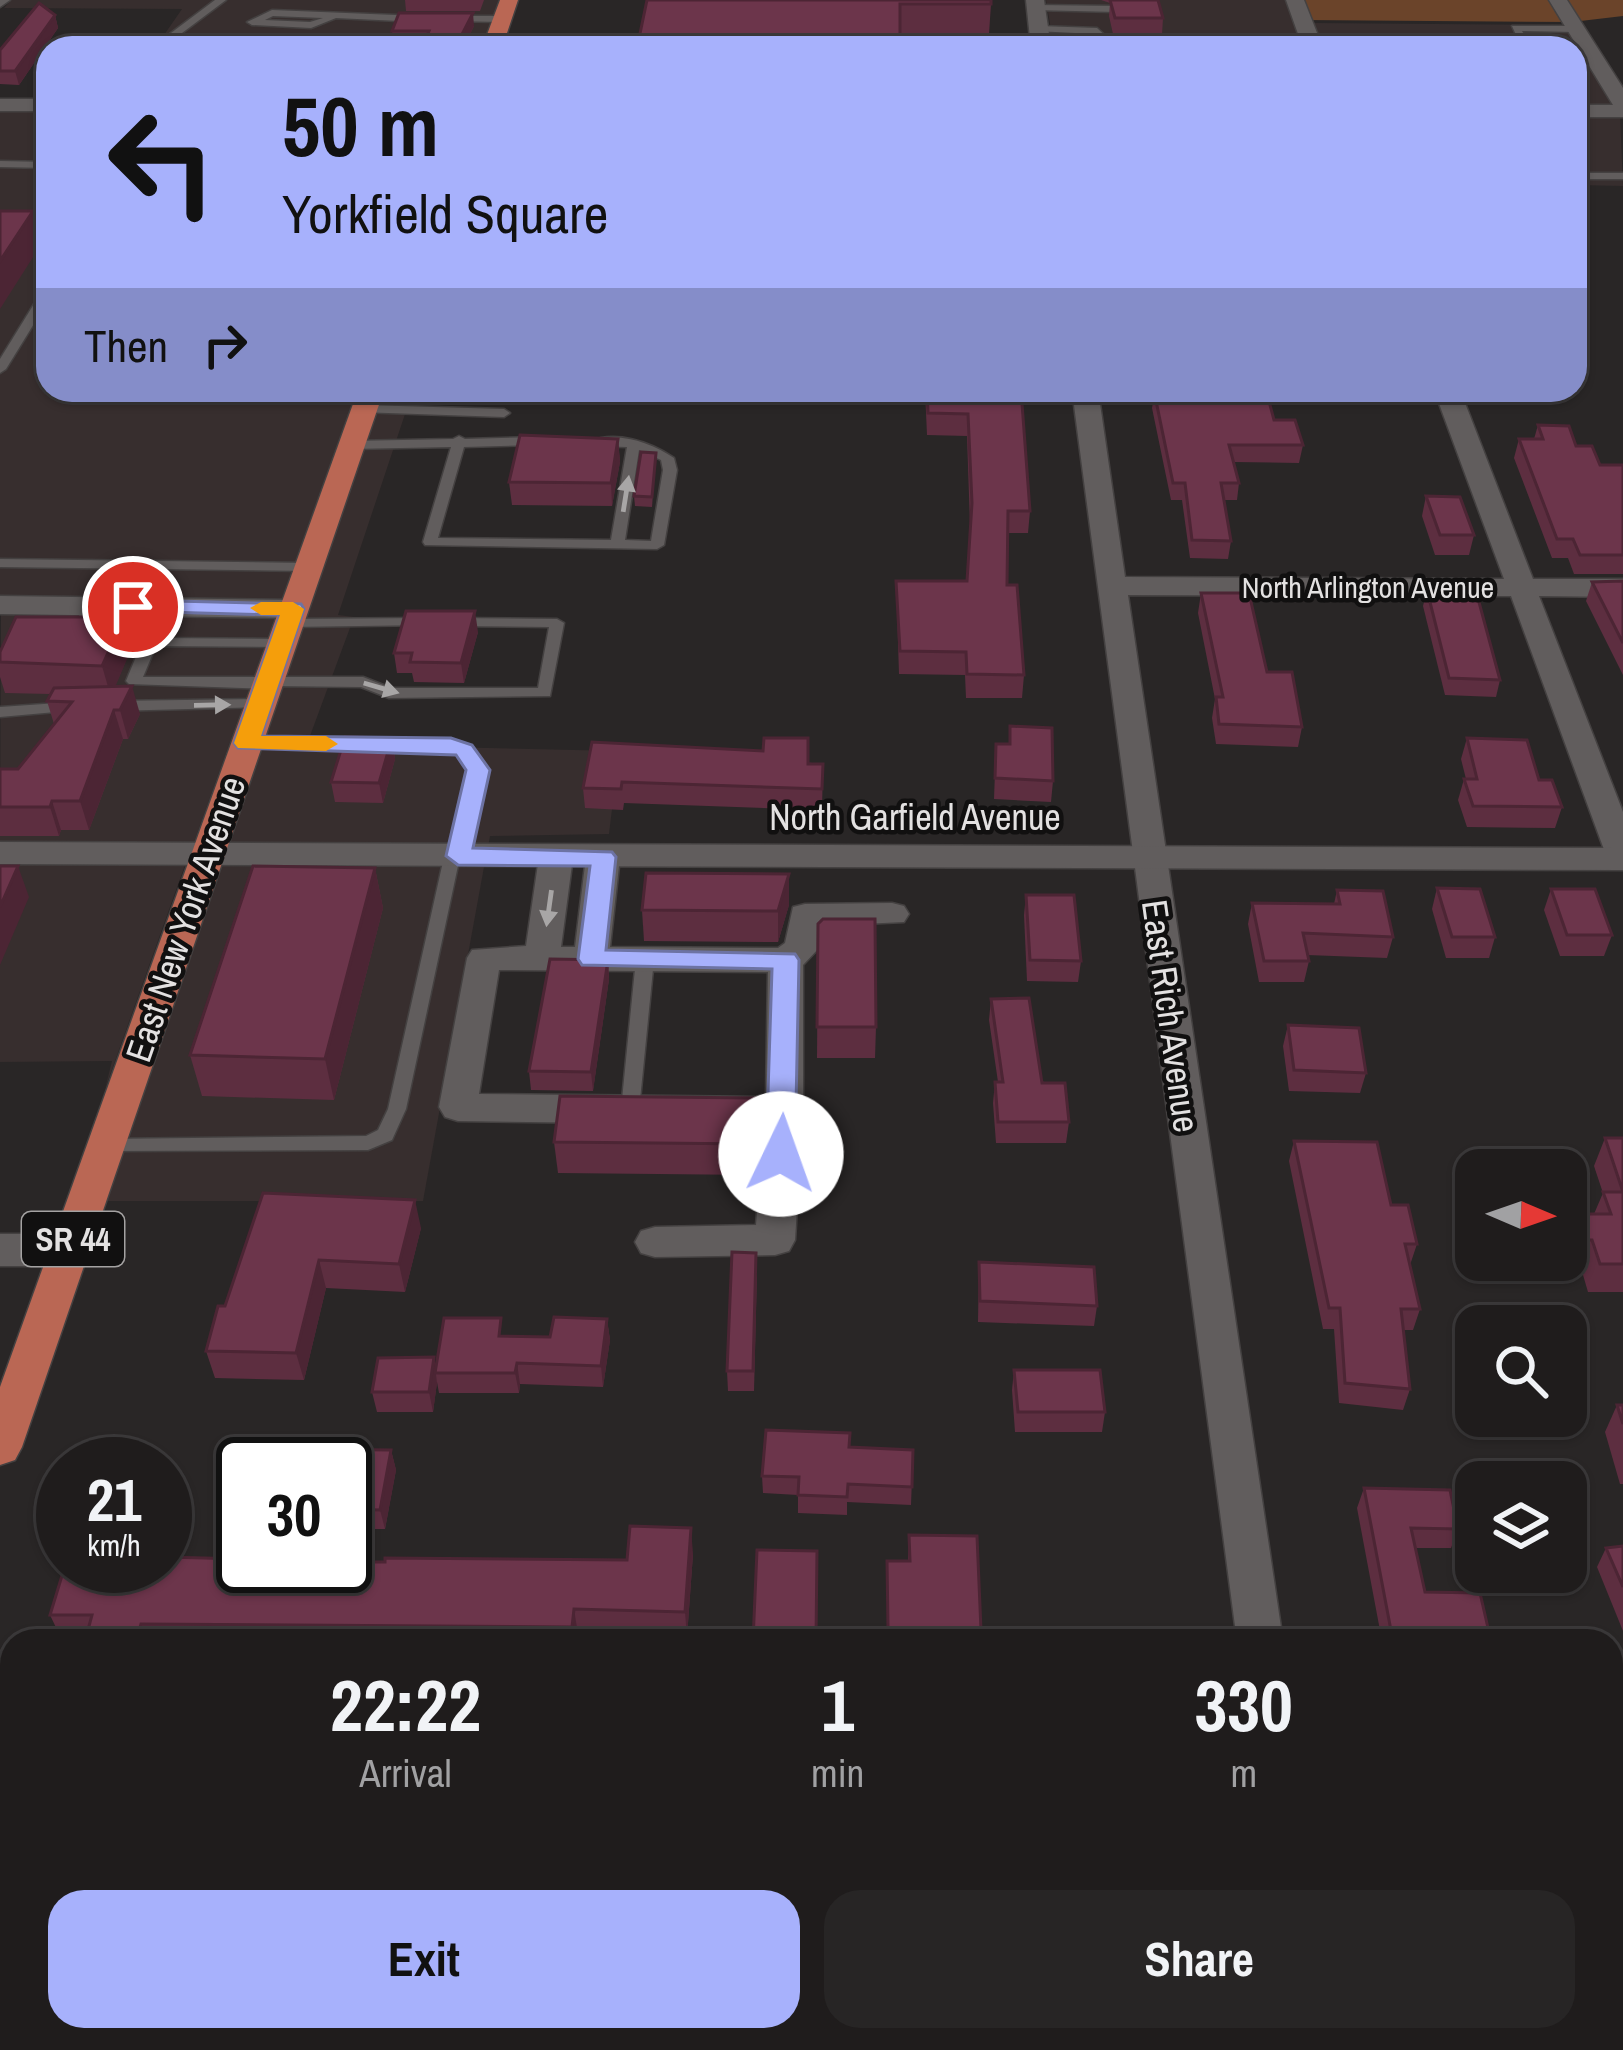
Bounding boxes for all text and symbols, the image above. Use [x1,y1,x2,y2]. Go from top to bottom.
text: 50 m [282,69,439,182]
icon: left [84,84,240,240]
text: Yorkfield Square [282,177,608,250]
icon: right [192,312,258,378]
text: Then [84,315,168,376]
one-way arrow [617,474,635,512]
pin [82,556,184,658]
street label: North Arlington Avenue [1242,567,1494,607]
icon: arrive [100,574,166,640]
one-way arrow [364,680,400,698]
one-way arrow [194,695,232,714]
street label: East New York Avenue [114,770,256,1068]
street label: North Garfield Avenue [769,793,1061,841]
one-way arrow [539,890,558,927]
street label: East Rich Avenue [1131,897,1211,1135]
position arrow [718,1091,844,1217]
north arrow [1455,1149,1587,1281]
map controls [1455,1149,1587,1593]
road number: SR 44 [22,1212,124,1266]
button: search [1455,1305,1587,1437]
speed limit sign: 30 [216,1437,372,1593]
text: 21 [87,1459,141,1540]
button: layers [1455,1461,1587,1593]
text: km/h [87,1525,141,1565]
text: 22:22 [330,1656,481,1753]
text: 1 [821,1656,854,1753]
text: 330 [1194,1656,1293,1753]
text: Arrival [359,1747,452,1799]
text: min [811,1747,864,1799]
text: m [1230,1747,1257,1799]
button: Exit [48,1890,800,2028]
button: Share [824,1890,1575,2028]

